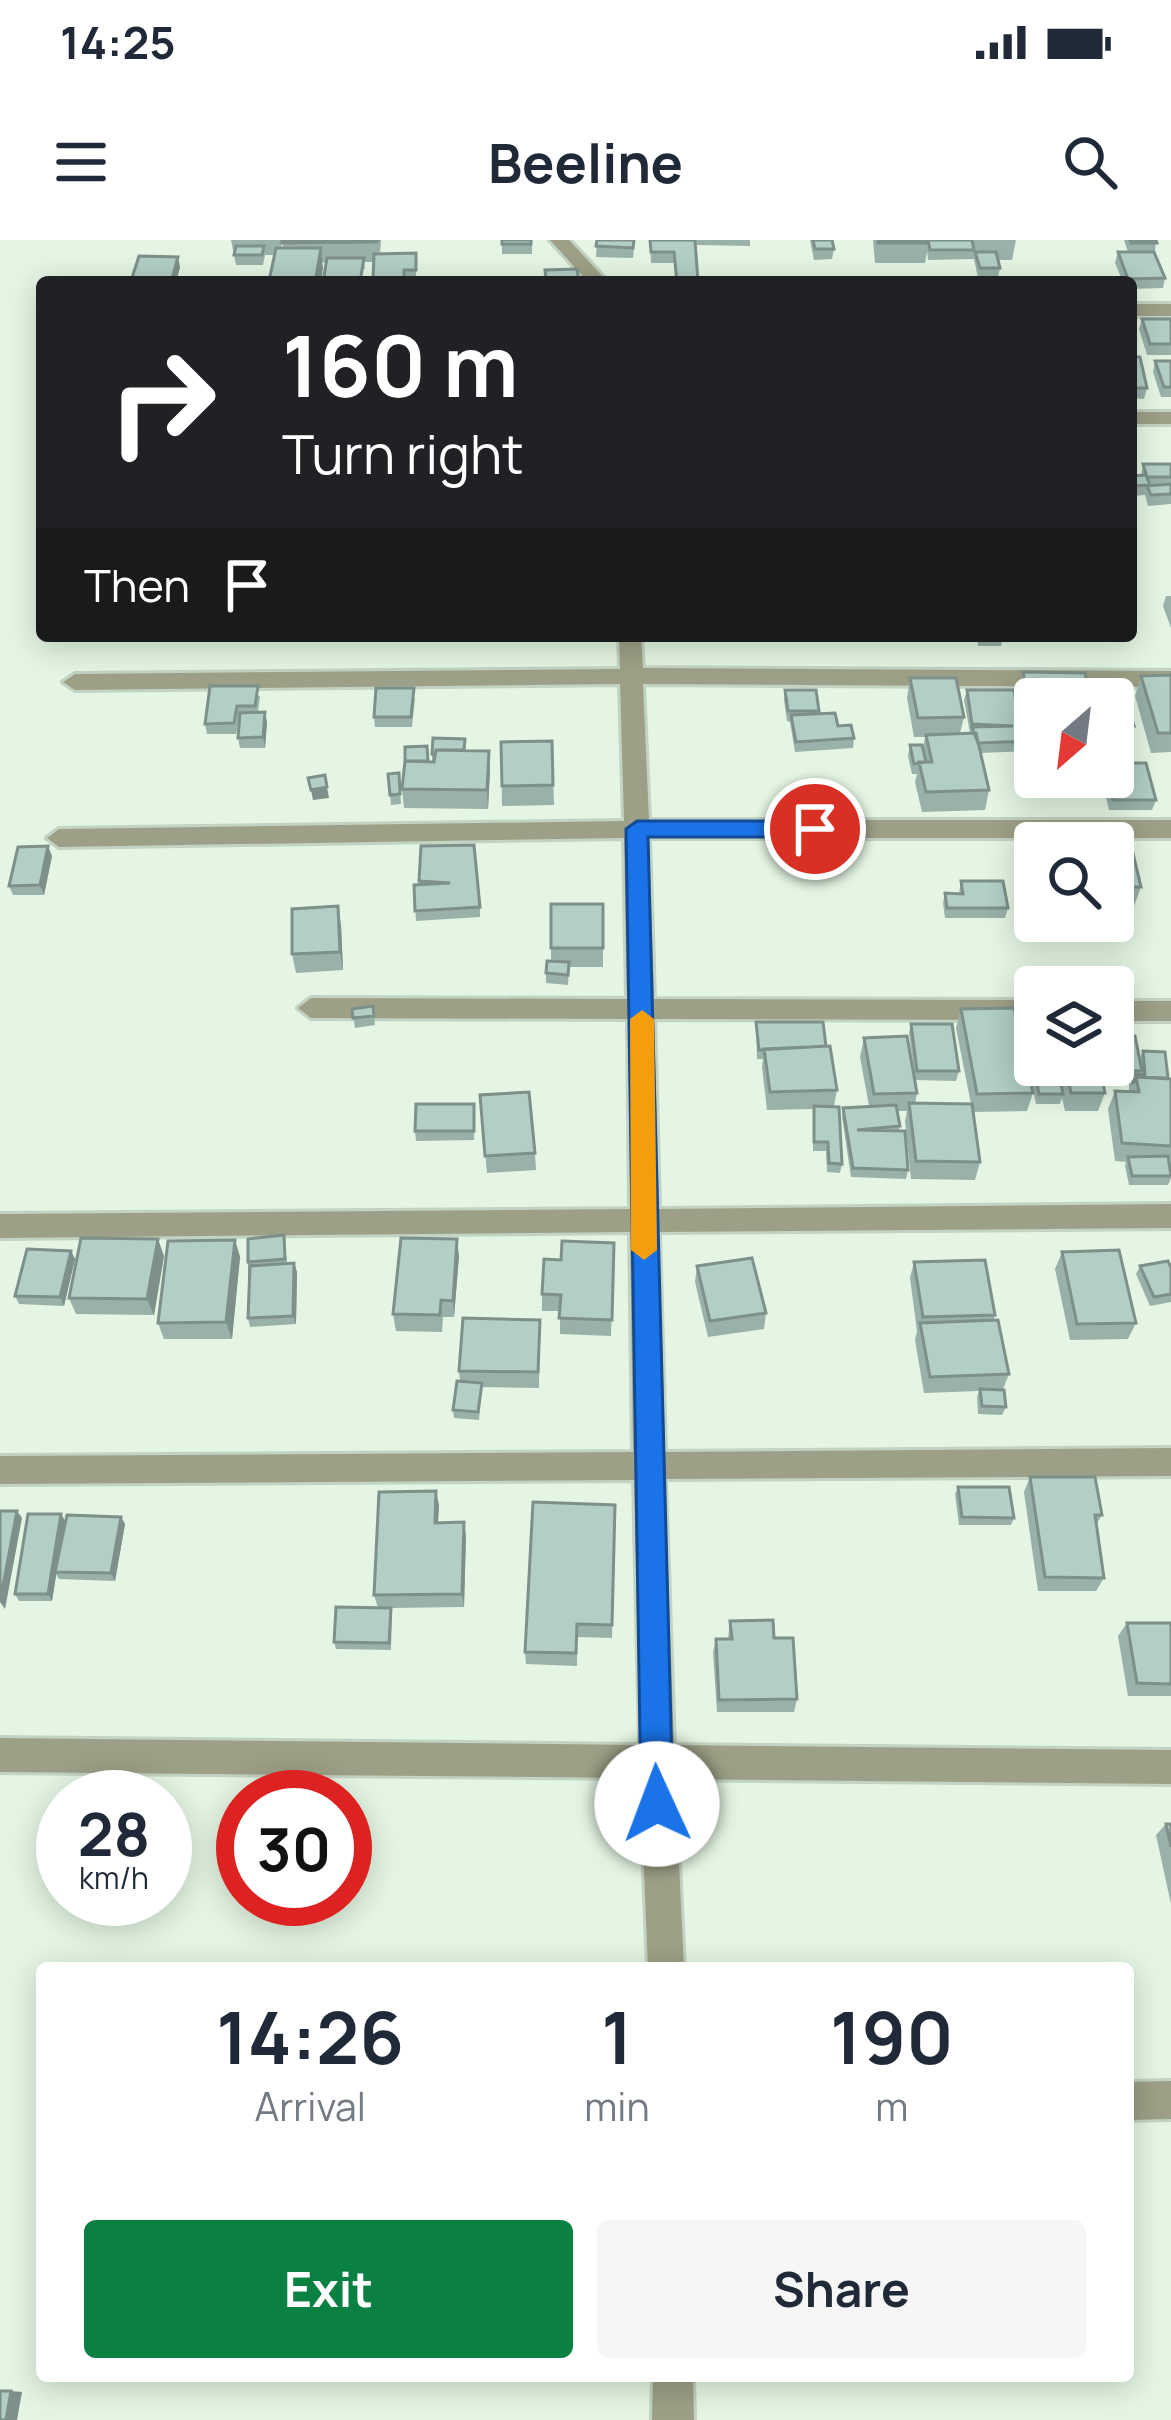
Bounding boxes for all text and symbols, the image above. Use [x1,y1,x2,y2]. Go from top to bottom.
text: 14:25 [60,11,176,73]
text: Beeline [488,125,683,199]
icon: menu [48,129,114,195]
icon: search [1057,129,1123,195]
text: 160 m [282,307,519,422]
icon: right [84,324,240,480]
text: Turn right [282,416,524,490]
icon: arrive [214,552,280,618]
text: Then [84,554,190,616]
north arrow [1014,678,1134,798]
map controls [1014,678,1134,1086]
pin [764,778,866,880]
icon: arrive [782,796,848,862]
button: search [1014,822,1134,942]
button: layers [1014,966,1134,1086]
position arrow [594,1741,720,1867]
speed limit sign: 30 [216,1770,372,1926]
text: 28 [78,1792,150,1874]
text: km/h [79,1857,149,1898]
text: 14:26 [216,1987,404,2086]
text: 1 [601,1987,633,2086]
text: 190 [830,1987,954,2086]
text: Arrival [254,2079,366,2133]
text: min [584,2079,650,2133]
text: m [875,2079,908,2133]
button: Exit [84,2220,573,2358]
button: Share [597,2220,1086,2358]

